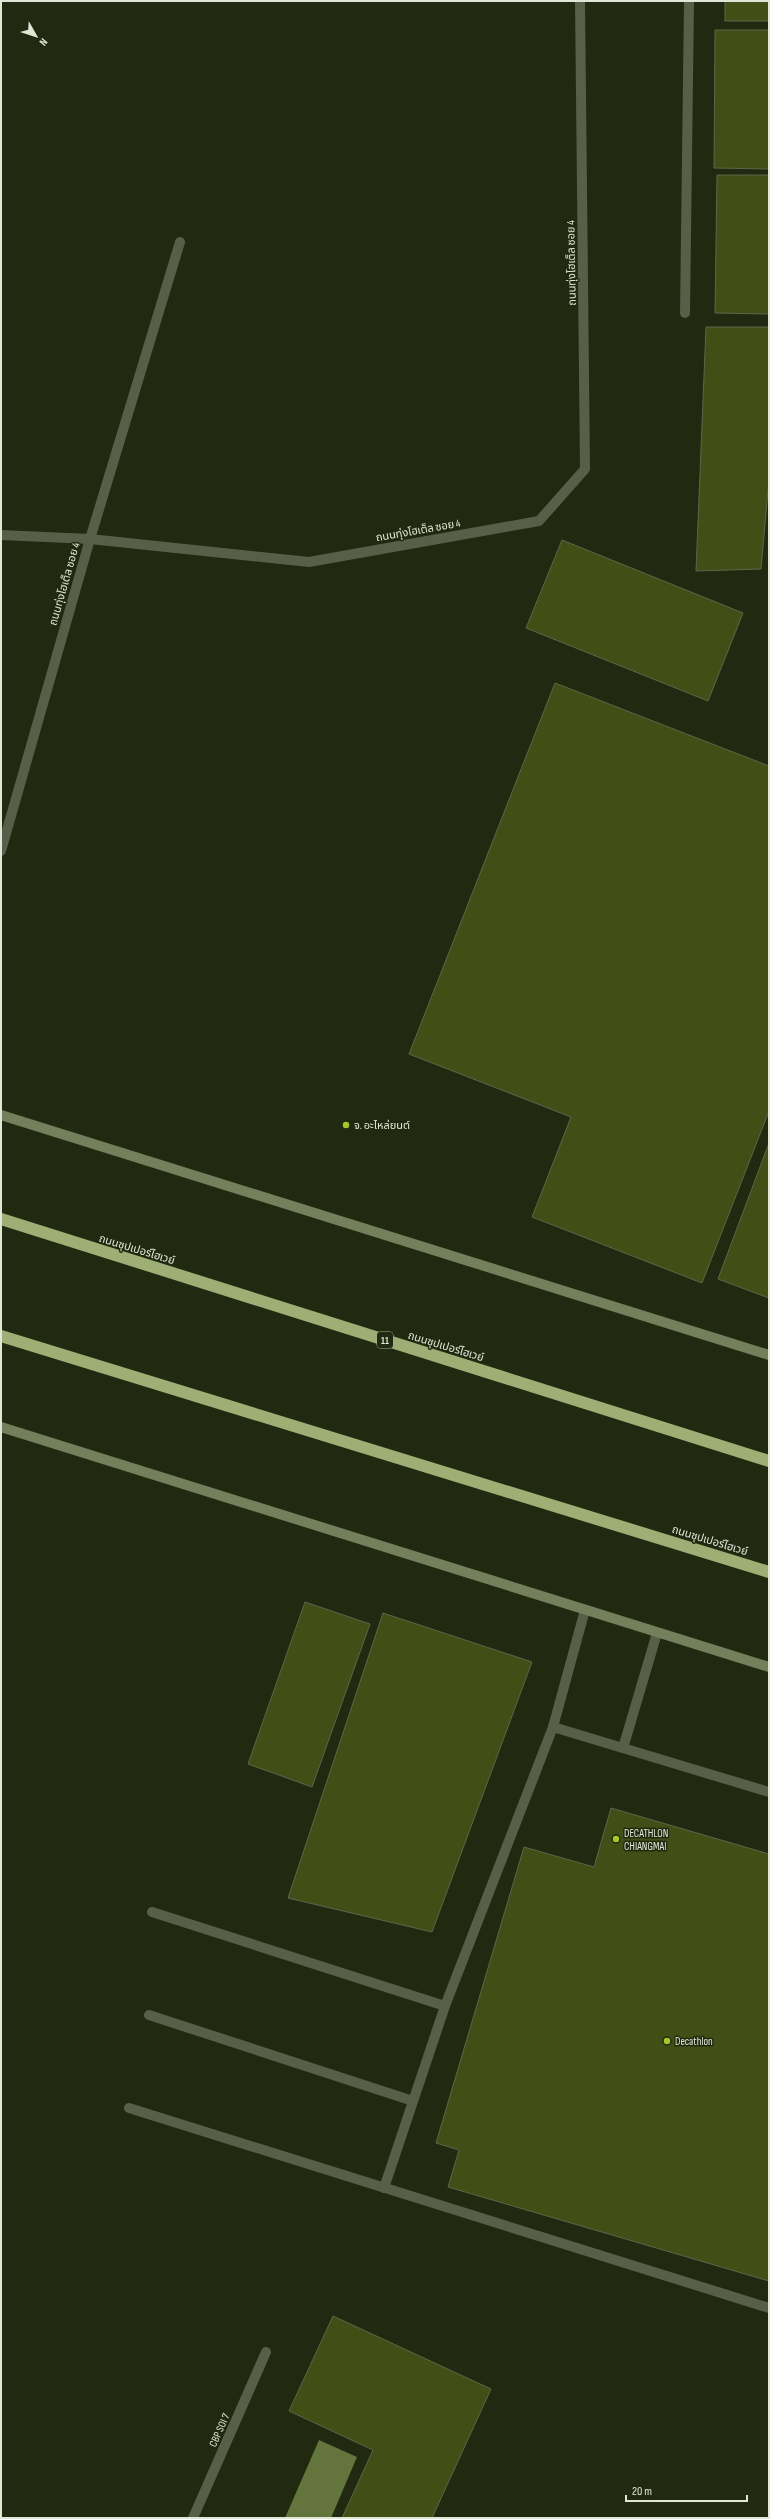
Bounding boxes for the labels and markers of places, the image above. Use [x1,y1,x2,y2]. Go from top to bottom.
place label: จ. อะไหล่ยนต์ [354,1119,410,1132]
marker: จ. อะไหล่ยนต์ [341,1120,351,1130]
place label: DECATHLON CHIANGMAI [624,1827,668,1853]
marker: DECATHLON CHIANGMAI [611,1834,621,1844]
place label: Decathlon [675,2035,713,2048]
marker: Decathlon [662,2036,672,2046]

